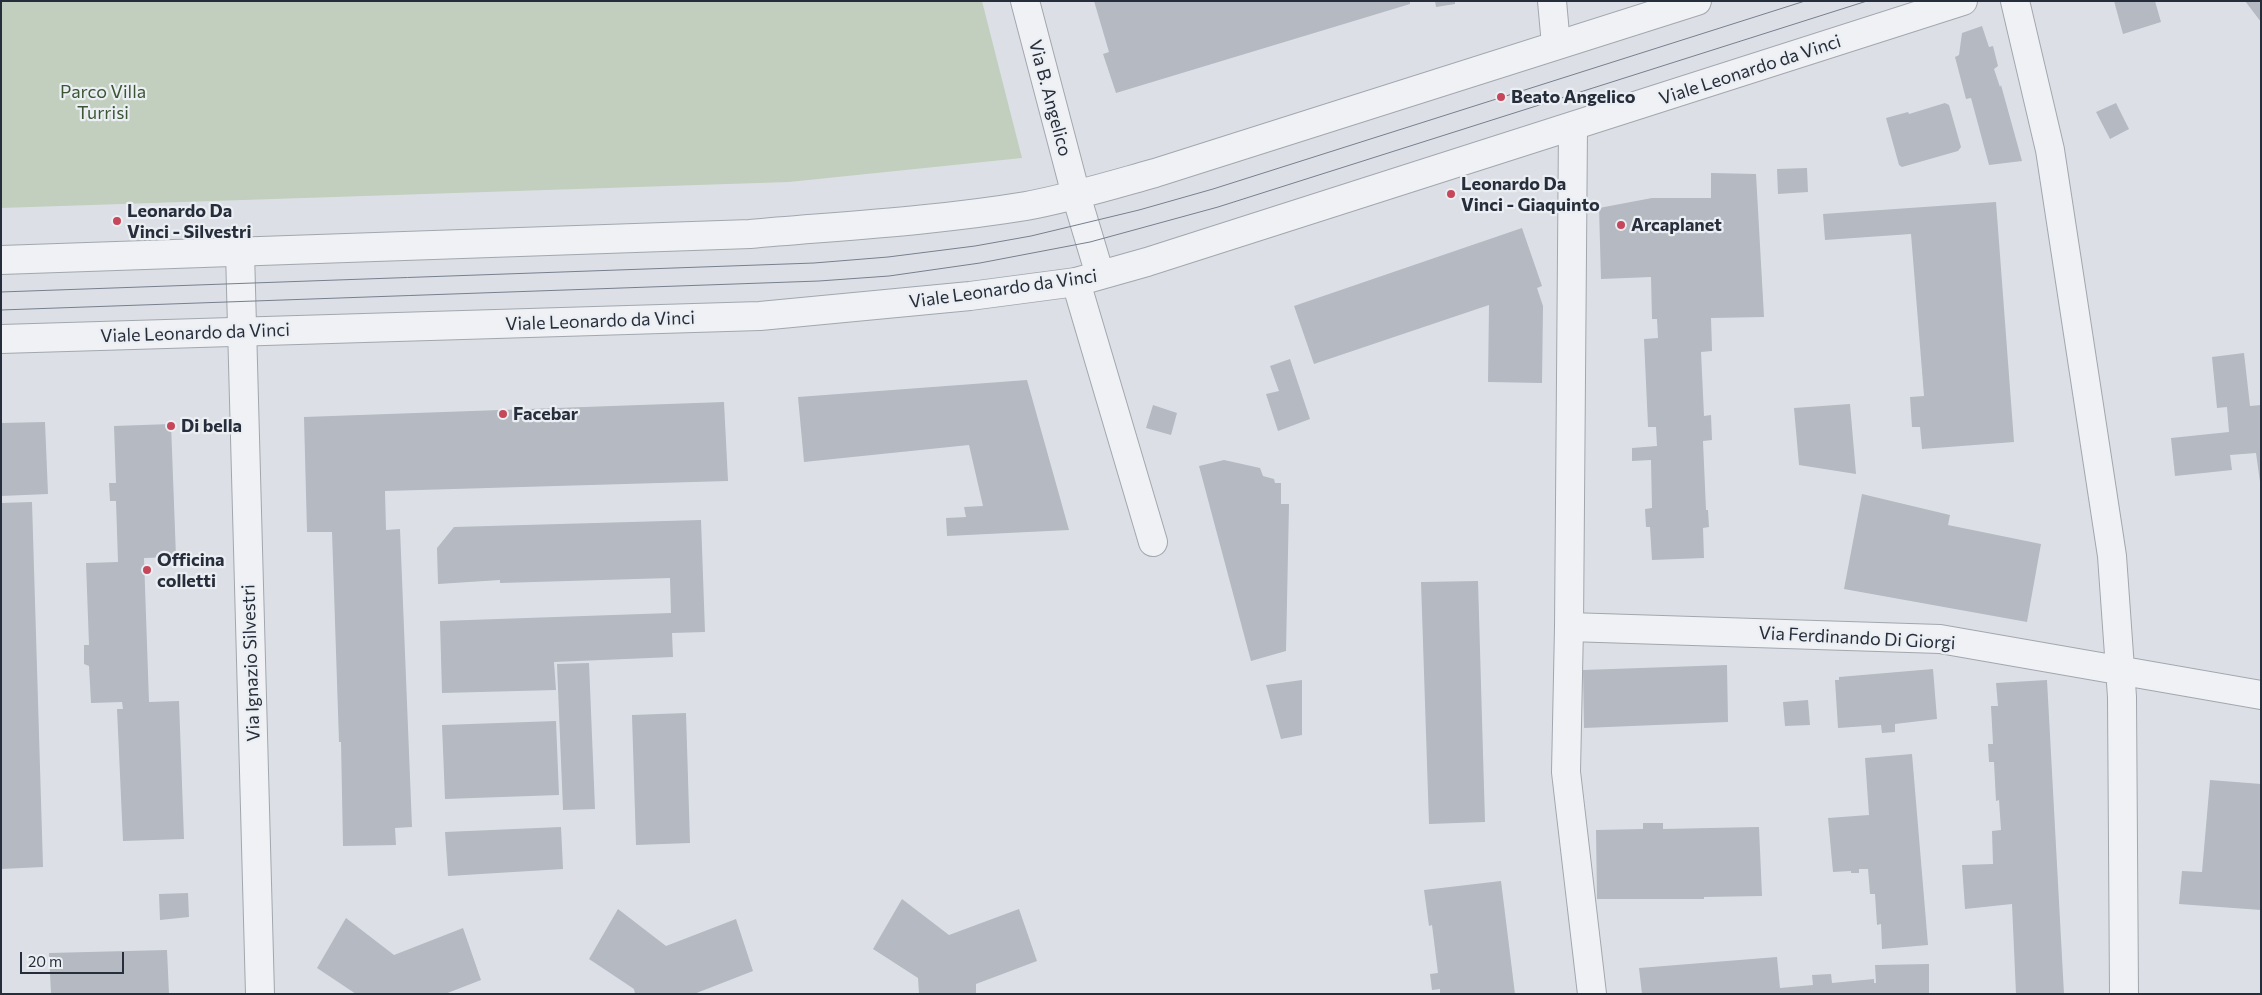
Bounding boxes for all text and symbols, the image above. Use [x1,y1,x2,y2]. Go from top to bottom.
street label: Viale Leonardo da Vinci [1656,30,1844,110]
street label: Via B. Angelico [1024,37,1076,159]
park label: Parco Villa Turrisi [60,81,146,124]
place label: Beato Angelico [1511,86,1636,108]
marker: Beato Angelico [1495,91,1507,103]
place label: Leonardo Da Vinci - Giaquinto [1461,173,1600,215]
marker: Leonardo Da Vinci - Giaquinto [1445,188,1457,200]
place label: Leonardo Da Vinci - Silvestri [127,200,251,242]
place label: Arcaplanet [1631,214,1722,236]
marker: Leonardo Da Vinci - Silvestri [111,215,123,227]
marker: Arcaplanet [1615,219,1627,231]
street label: Viale Leonardo da Vinci [908,265,1098,313]
street label: Viale Leonardo da Vinci [505,307,695,335]
street label: Viale Leonardo da Vinci [100,319,290,347]
place label: Facebar [513,403,578,425]
marker: Facebar [497,408,509,420]
place label: Di bella [181,415,242,437]
marker: Di bella [165,420,177,432]
place label: Officina colletti [157,549,225,592]
marker: Officina colletti [141,564,153,576]
street label: Via Ignazio Silvestri [237,584,265,742]
street label: Via Ferdinando Di Giorgi [1758,622,1956,654]
scale bar [22,942,126,974]
text: 20 m [28,952,62,970]

